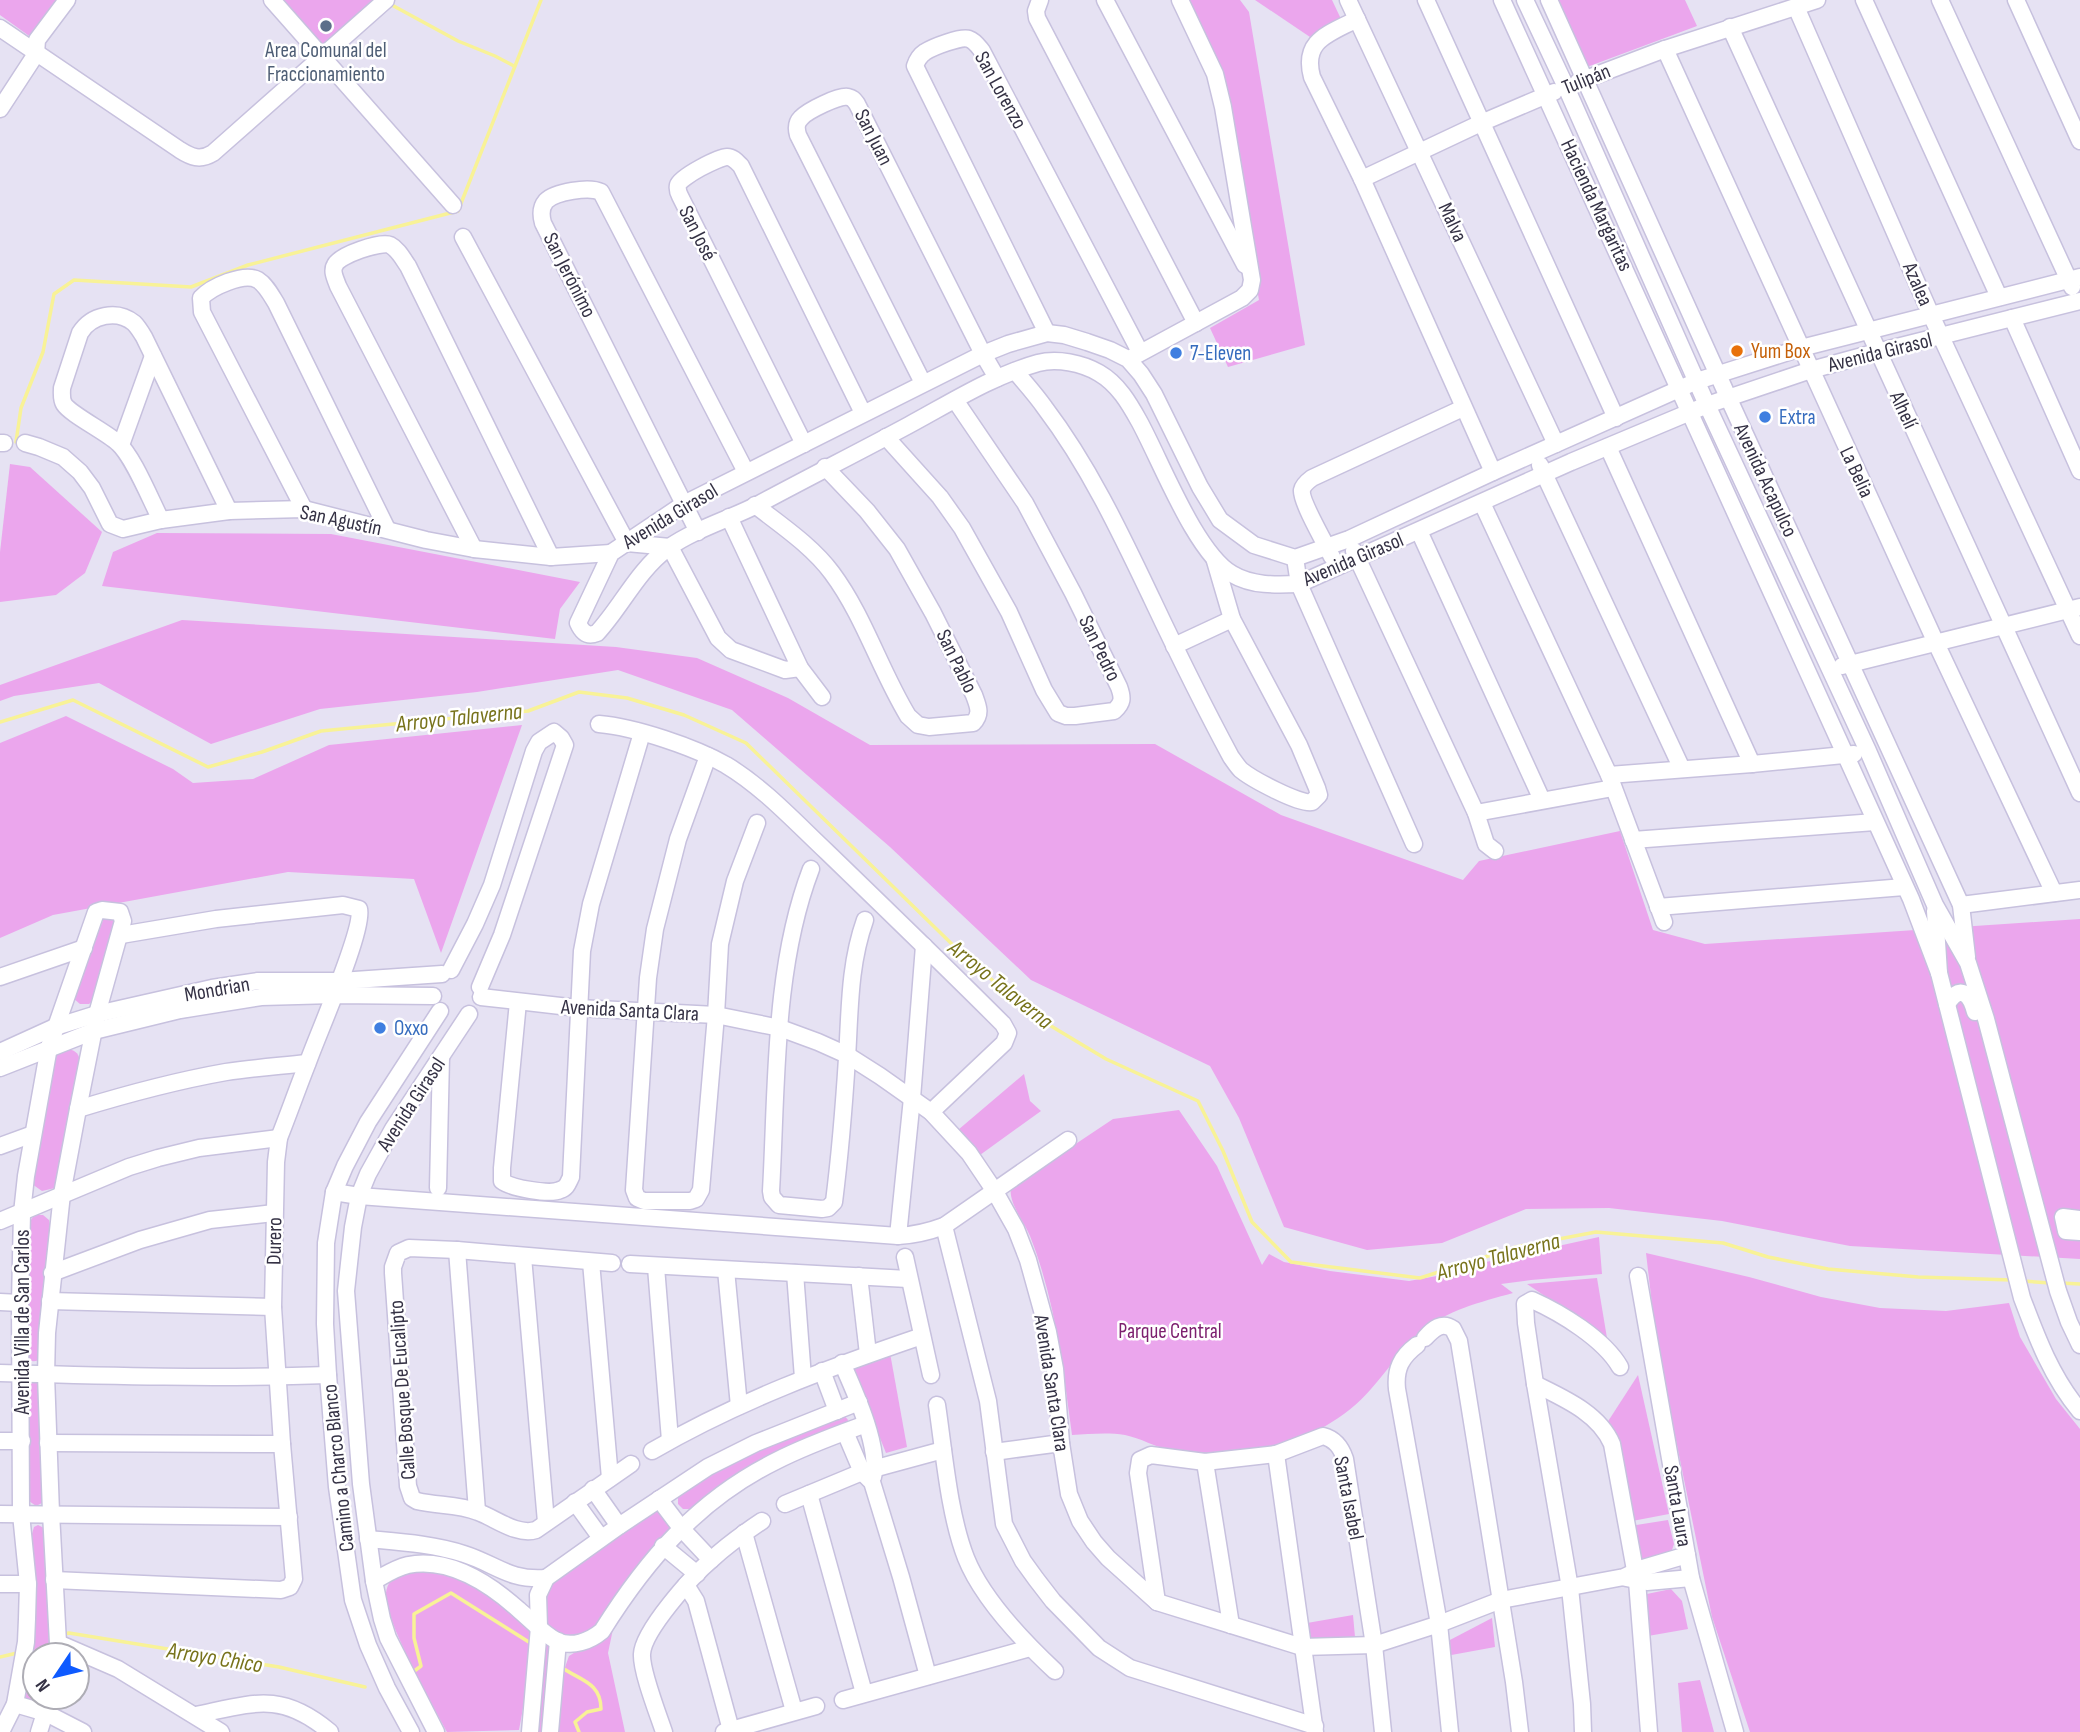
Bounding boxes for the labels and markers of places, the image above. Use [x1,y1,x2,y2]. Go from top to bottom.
marker: Area Comunal del Fraccionamiento [318,18,334,34]
place label: Area Comunal del Fraccionamiento [264,38,387,87]
place label: Yum Box [1751,339,1810,364]
place label: 7-Eleven [1190,341,1251,366]
marker: Yum Box [1729,343,1745,359]
marker: 7-Eleven [1168,345,1184,361]
place label: Extra [1779,405,1816,430]
marker: Extra [1757,409,1773,425]
place label: Oxxo [394,1016,428,1041]
marker: Oxxo [372,1020,388,1036]

